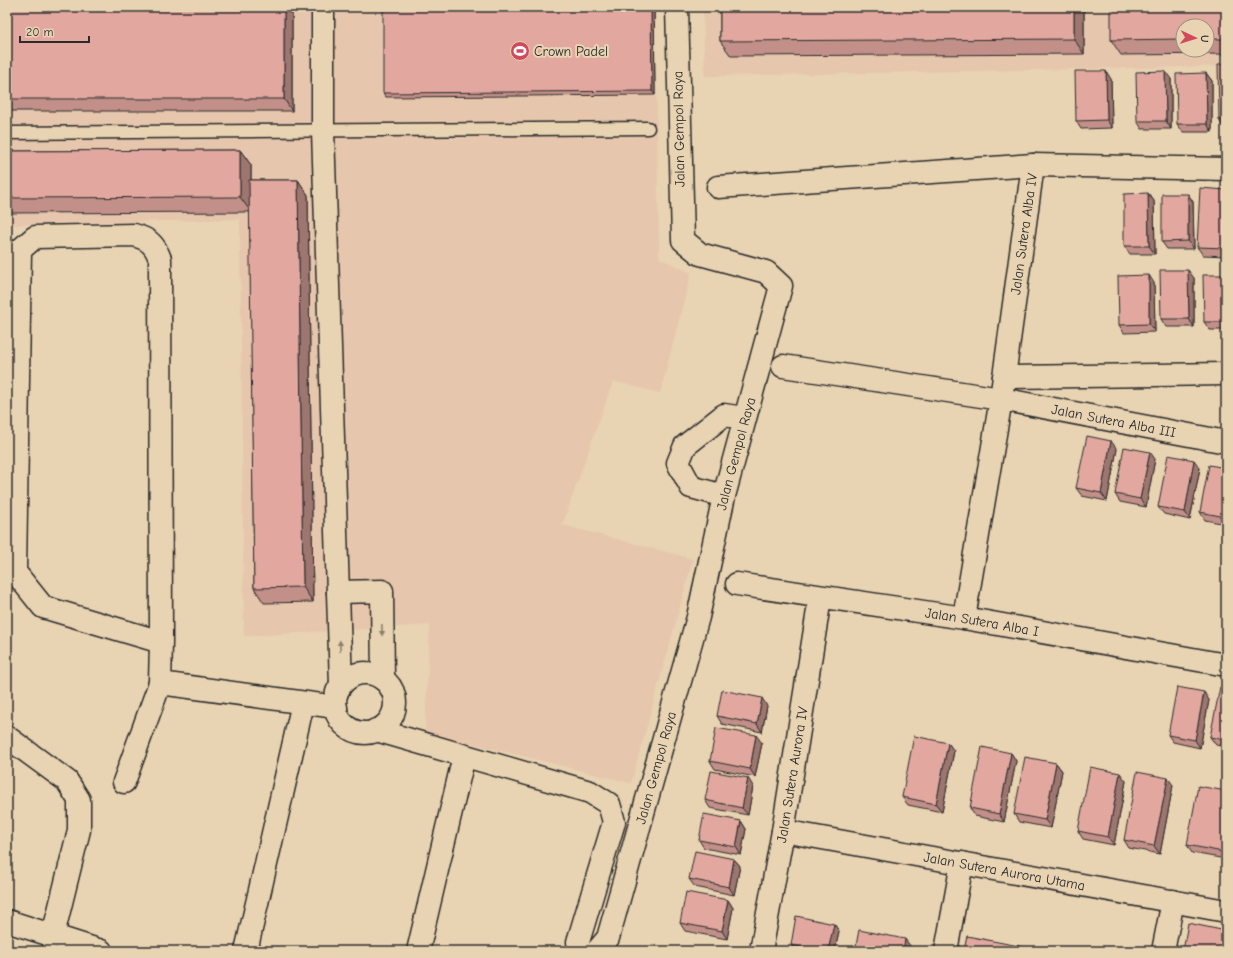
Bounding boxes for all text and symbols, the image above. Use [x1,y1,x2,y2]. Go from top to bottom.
scale bar [20,18,89,44]
north arrow [1175,18,1215,58]
text: 20 m [26,25,54,39]
text: U [1198,35,1211,43]
sports icon: Crown Padel [509,40,531,62]
place label: Crown Padel [534,43,608,60]
street label: Jalan Gempol Raya [669,71,689,187]
street label: Jalan Sutera Alba IV [1007,172,1041,296]
street label: Jalan Gempol Raya [713,395,759,512]
street label: Jalan Sutera Alba III [1050,400,1177,441]
street label: Jalan Sutera Alba I [924,604,1040,640]
one-way arrow [379,624,385,637]
one-way arrow [336,640,343,652]
street label: Jalan Sutera Aurora IV [773,705,811,844]
street label: Jalan Gempol Raya [632,709,680,826]
street label: Jalan Sutera Aurora Utama [922,848,1086,894]

